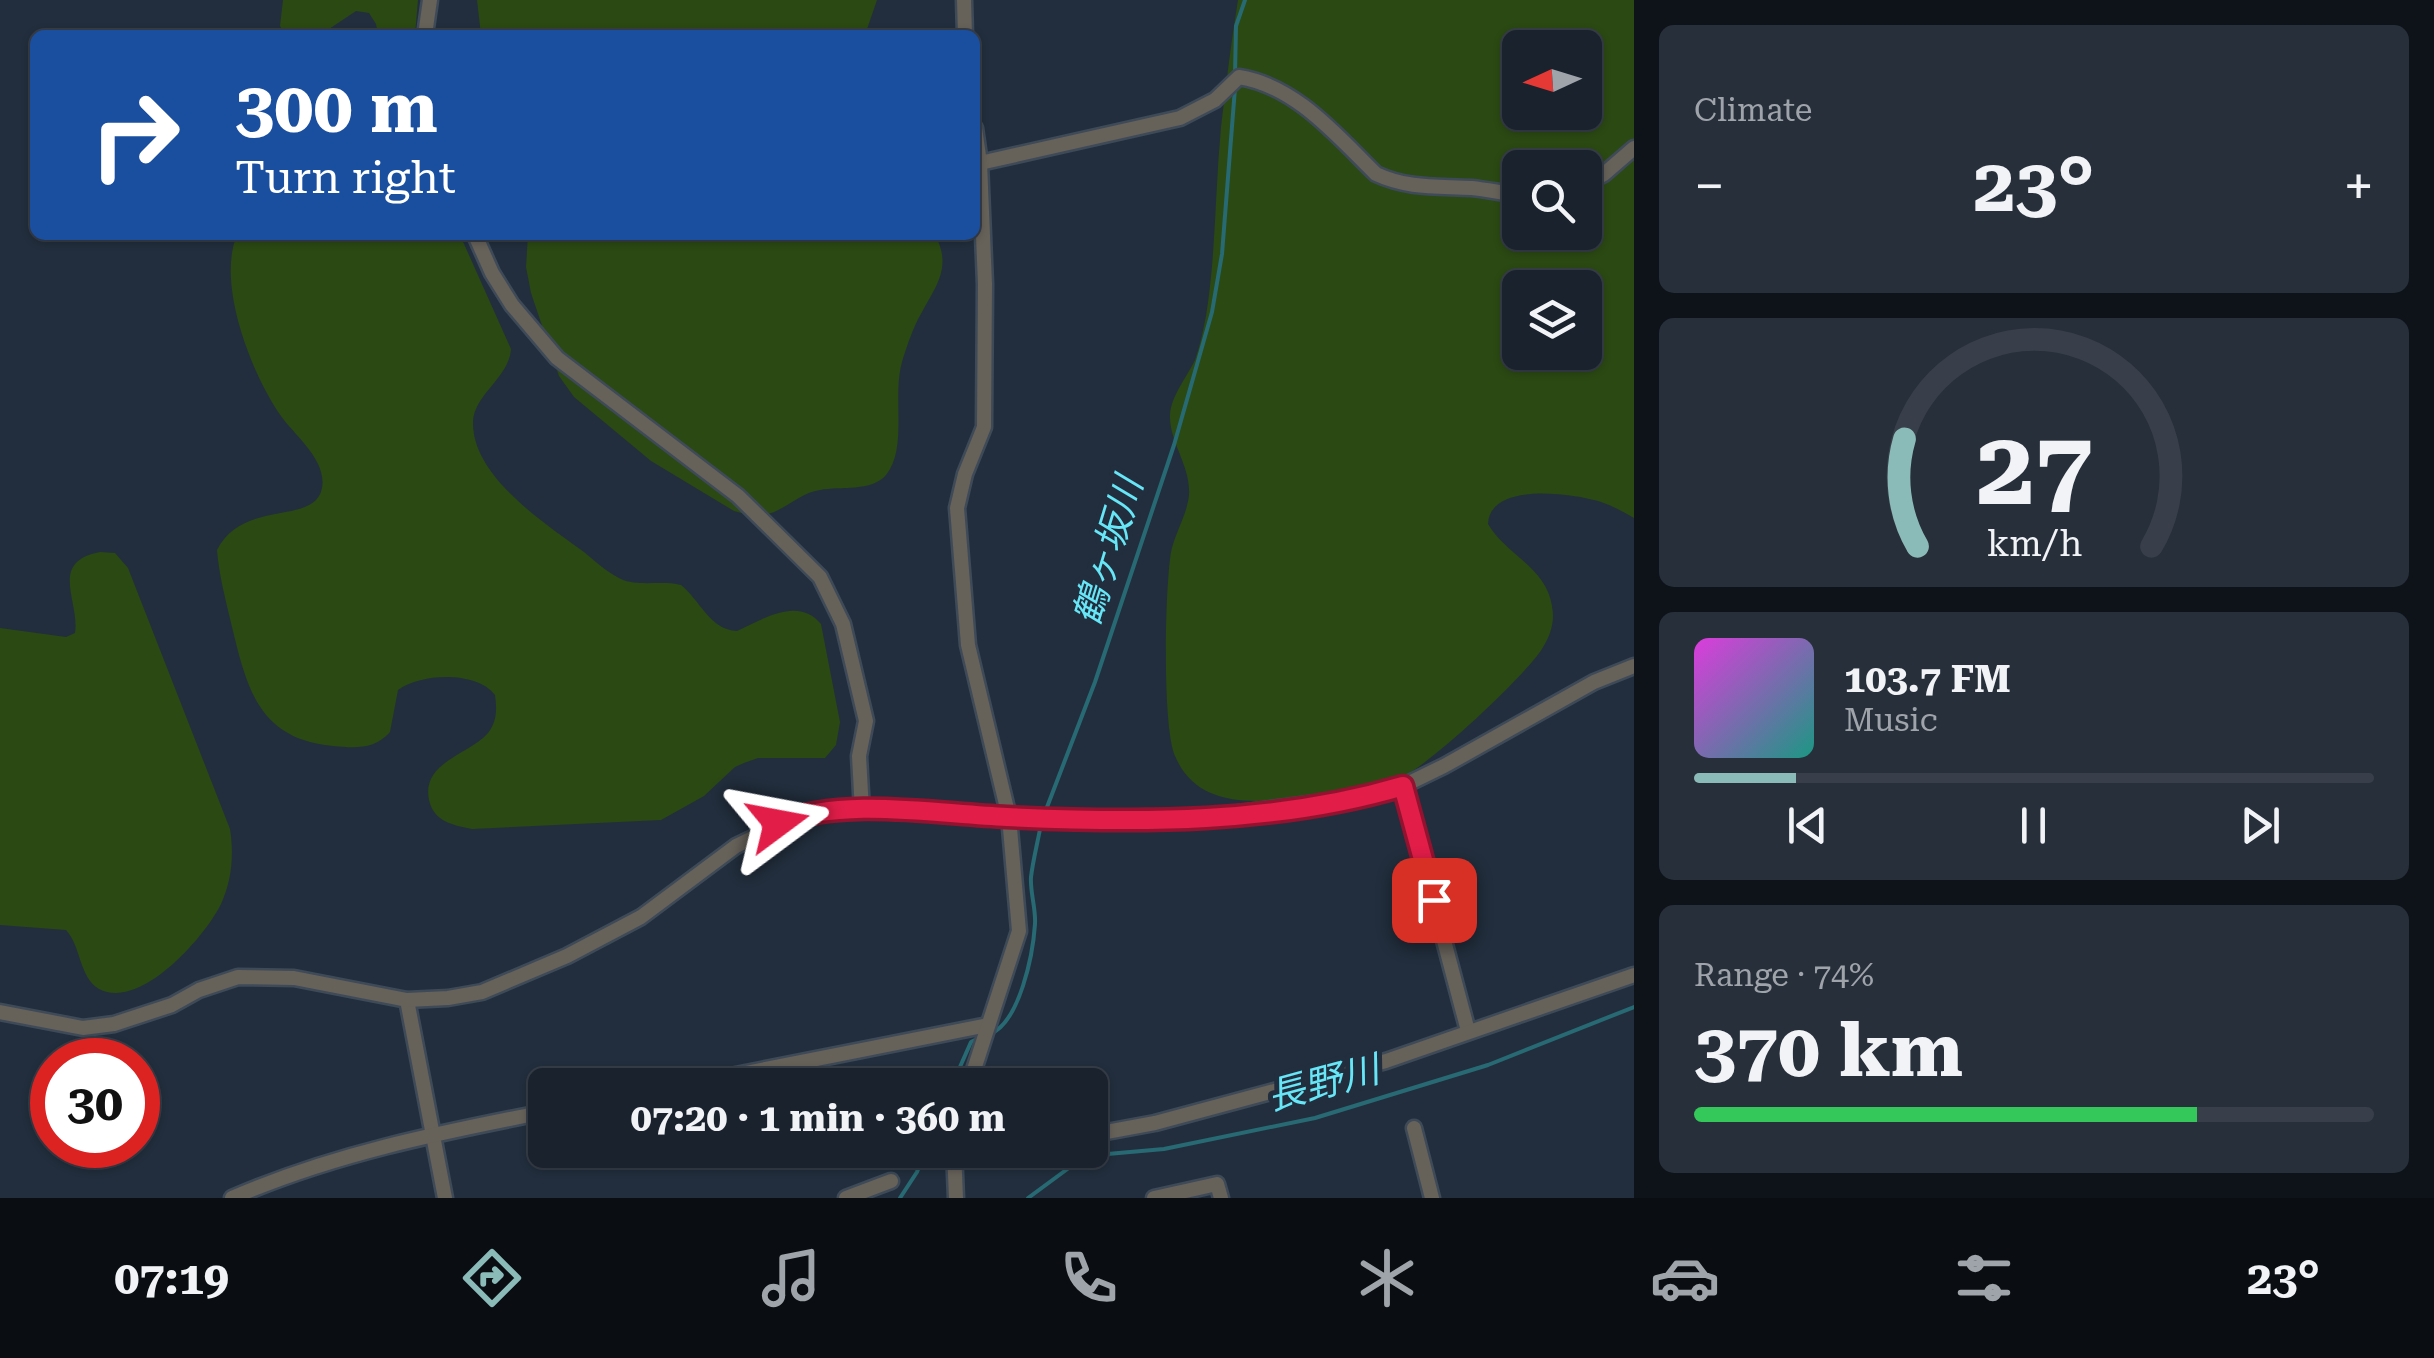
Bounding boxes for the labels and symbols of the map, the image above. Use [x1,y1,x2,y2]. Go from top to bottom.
north arrow [1502,30,1602,130]
water label: 鶴ヶ坂川 [1065,468,1152,630]
position arrow [726,771,830,875]
pin [1392,858,1477,943]
speed limit sign: 30 [30,1038,160,1168]
water label: 長野川 [1262,1046,1388,1119]

